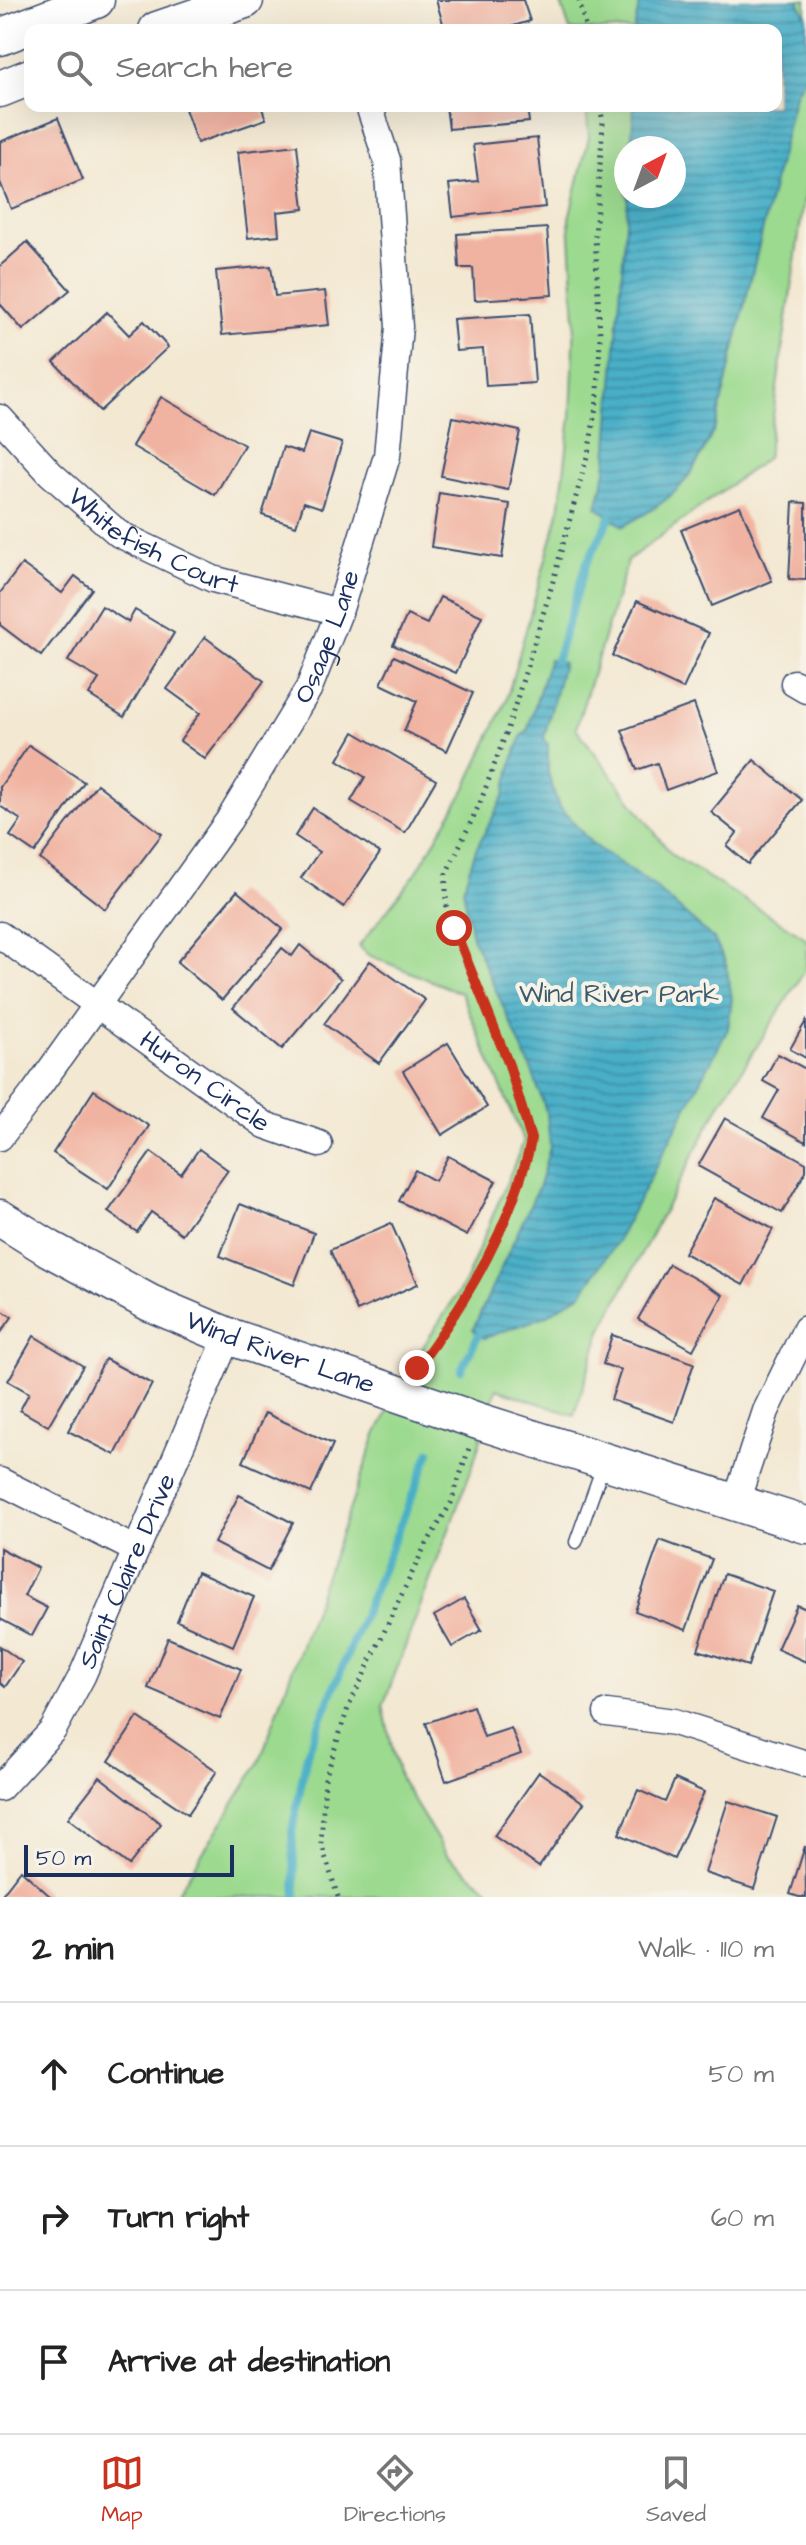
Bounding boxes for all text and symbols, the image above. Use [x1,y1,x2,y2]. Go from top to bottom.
search box [24,24,782,112]
icon: search [52,46,96,90]
text: Search here [116,47,293,89]
north arrow [614,136,686,208]
street label: Whitefish Court [60,479,243,603]
street label: Osage Lane [286,566,369,711]
route start [436,910,472,946]
park label: Wind River Park [519,976,719,1012]
street label: Huron Circle [132,1023,277,1141]
street label: Wind River Lane [180,1302,380,1403]
route end [399,1350,435,1386]
street label: Saint Claire Drive [69,1468,185,1674]
scale bar [24,1841,234,1877]
text: 50 m [36,1843,91,1874]
text: 2 min [32,1925,114,1973]
text: Walk · 110 m [638,1931,774,1967]
icon: ahead [32,2052,76,2096]
text: Continue [108,2053,224,2095]
text: 50 m [709,2056,774,2092]
icon: right [32,2196,76,2240]
text: Turn right [108,2197,249,2239]
text: 60 m [711,2200,774,2236]
icon: arrive [32,2340,76,2384]
text: Arrive at destination [108,2341,390,2383]
tab: Map [100,2451,144,2530]
tab: Directions [344,2451,446,2530]
tab: Saved [646,2451,706,2530]

